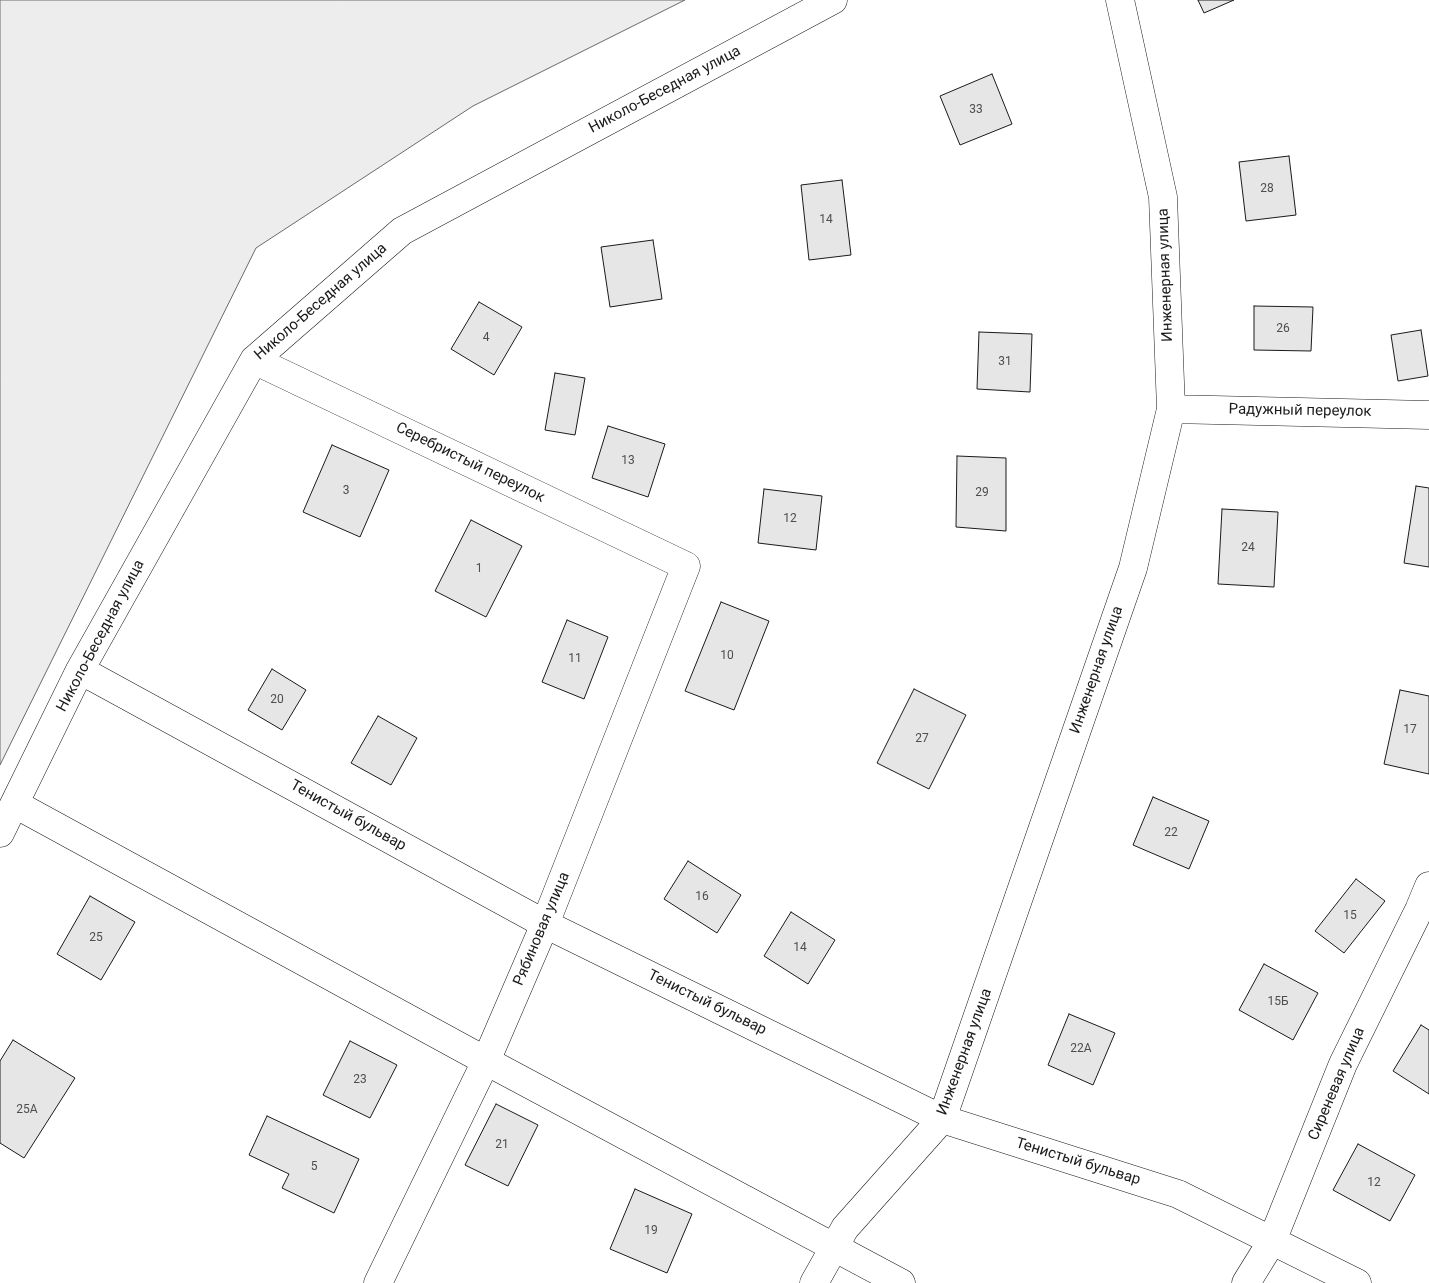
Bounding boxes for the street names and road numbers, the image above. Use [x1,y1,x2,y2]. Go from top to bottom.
street label: Николо-Беседная улица [586,42,744,138]
street label: Инженерная улица [1155,208,1177,342]
street label: Николо-Беседная улица [251,240,391,364]
street label: Радужный переулок [1228,401,1372,421]
street label: Серебристый переулок [393,419,547,507]
street label: Николо-Беседная улица [53,557,149,715]
street label: Инженерная улица [1067,604,1127,736]
street label: Тенистый бульвар [287,777,409,855]
street label: Рябиновая улица [510,870,574,988]
street label: Тенистый бульвар [645,966,769,1040]
street label: Инженерная улица [934,986,996,1118]
street label: Сиреневая улица [1305,1025,1369,1143]
street label: Тенистый бульвар [1013,1134,1143,1190]

